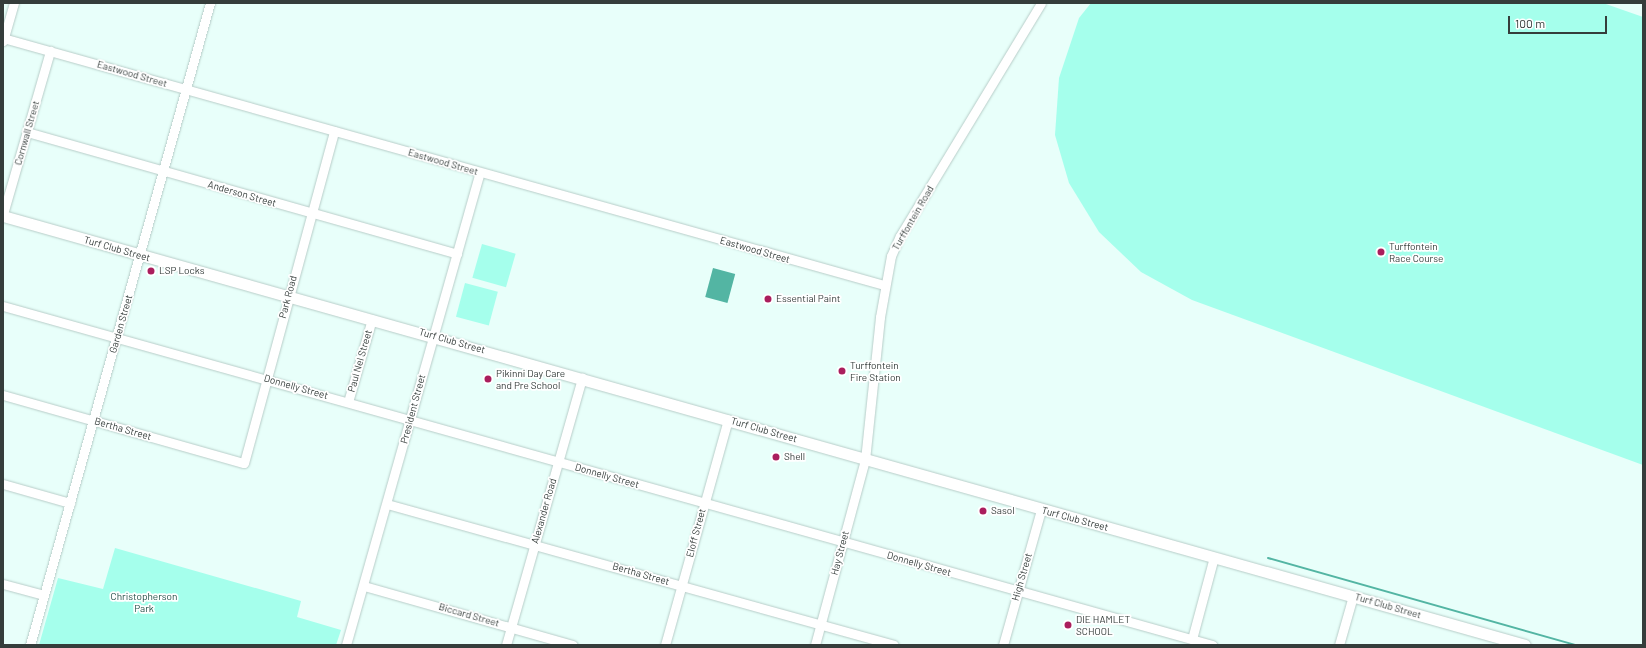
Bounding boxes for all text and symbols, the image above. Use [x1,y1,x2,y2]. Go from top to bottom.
scale bar [1510,8,1609,34]
text: 100 m [1515,16,1545,30]
street label: Eastwood Street [96,58,168,90]
street label: Cornwall Street [12,99,42,167]
street label: Eastwood Street [407,146,479,178]
street label: Anderson Street [206,178,278,210]
street label: Turffontein Road [890,183,936,253]
street label: Turf Club Street [82,234,152,264]
street label: Eastwood Street [719,234,791,266]
place label: Turffontein Race Course [1389,240,1443,264]
marker: Turffontein Race Course [1376,247,1386,257]
place label: LSP Locks [159,265,205,277]
marker: LSP Locks [146,266,156,276]
street label: Park Road [277,274,299,320]
street label: Garden Street [107,293,135,355]
place label: Essential Paint [776,293,840,305]
marker: Essential Paint [763,294,773,304]
street label: Turf Club Street [417,326,487,356]
street label: Paul Nel Street [345,328,375,394]
place label: Turffontein Fire Station [850,359,901,382]
marker: Turffontein Fire Station [837,366,847,376]
place label: Pikinni Day Care and Pre School [496,367,565,390]
street label: Donnelly Street [263,372,329,402]
street label: President Street [398,373,428,445]
marker: Pikinni Day Care and Pre School [483,374,493,384]
street label: Bertha Street [93,415,153,443]
street label: Turf Club Street [729,415,799,445]
place label: Shell [784,451,805,463]
marker: Shell [771,452,781,462]
street label: Donnelly Street [574,461,640,491]
street label: Alexander Road [529,477,559,545]
street label: Turf Club Street [1040,504,1110,534]
place label: Sasol [991,505,1014,517]
marker: Sasol [978,506,988,516]
street label: Eloff Street [684,507,708,559]
street label: Hay Street [828,529,852,577]
street label: Donnelly Street [886,549,952,579]
street label: High Street [1009,552,1035,602]
street label: Bertha Street [611,560,671,588]
park label: Christopherson Park [111,590,177,614]
street label: Turf Club Street [1353,591,1423,621]
street label: Biccard Street [437,601,501,629]
place label: DIE HAMLET SCHOOL [1076,613,1130,636]
marker: DIE HAMLET SCHOOL [1063,620,1073,630]

